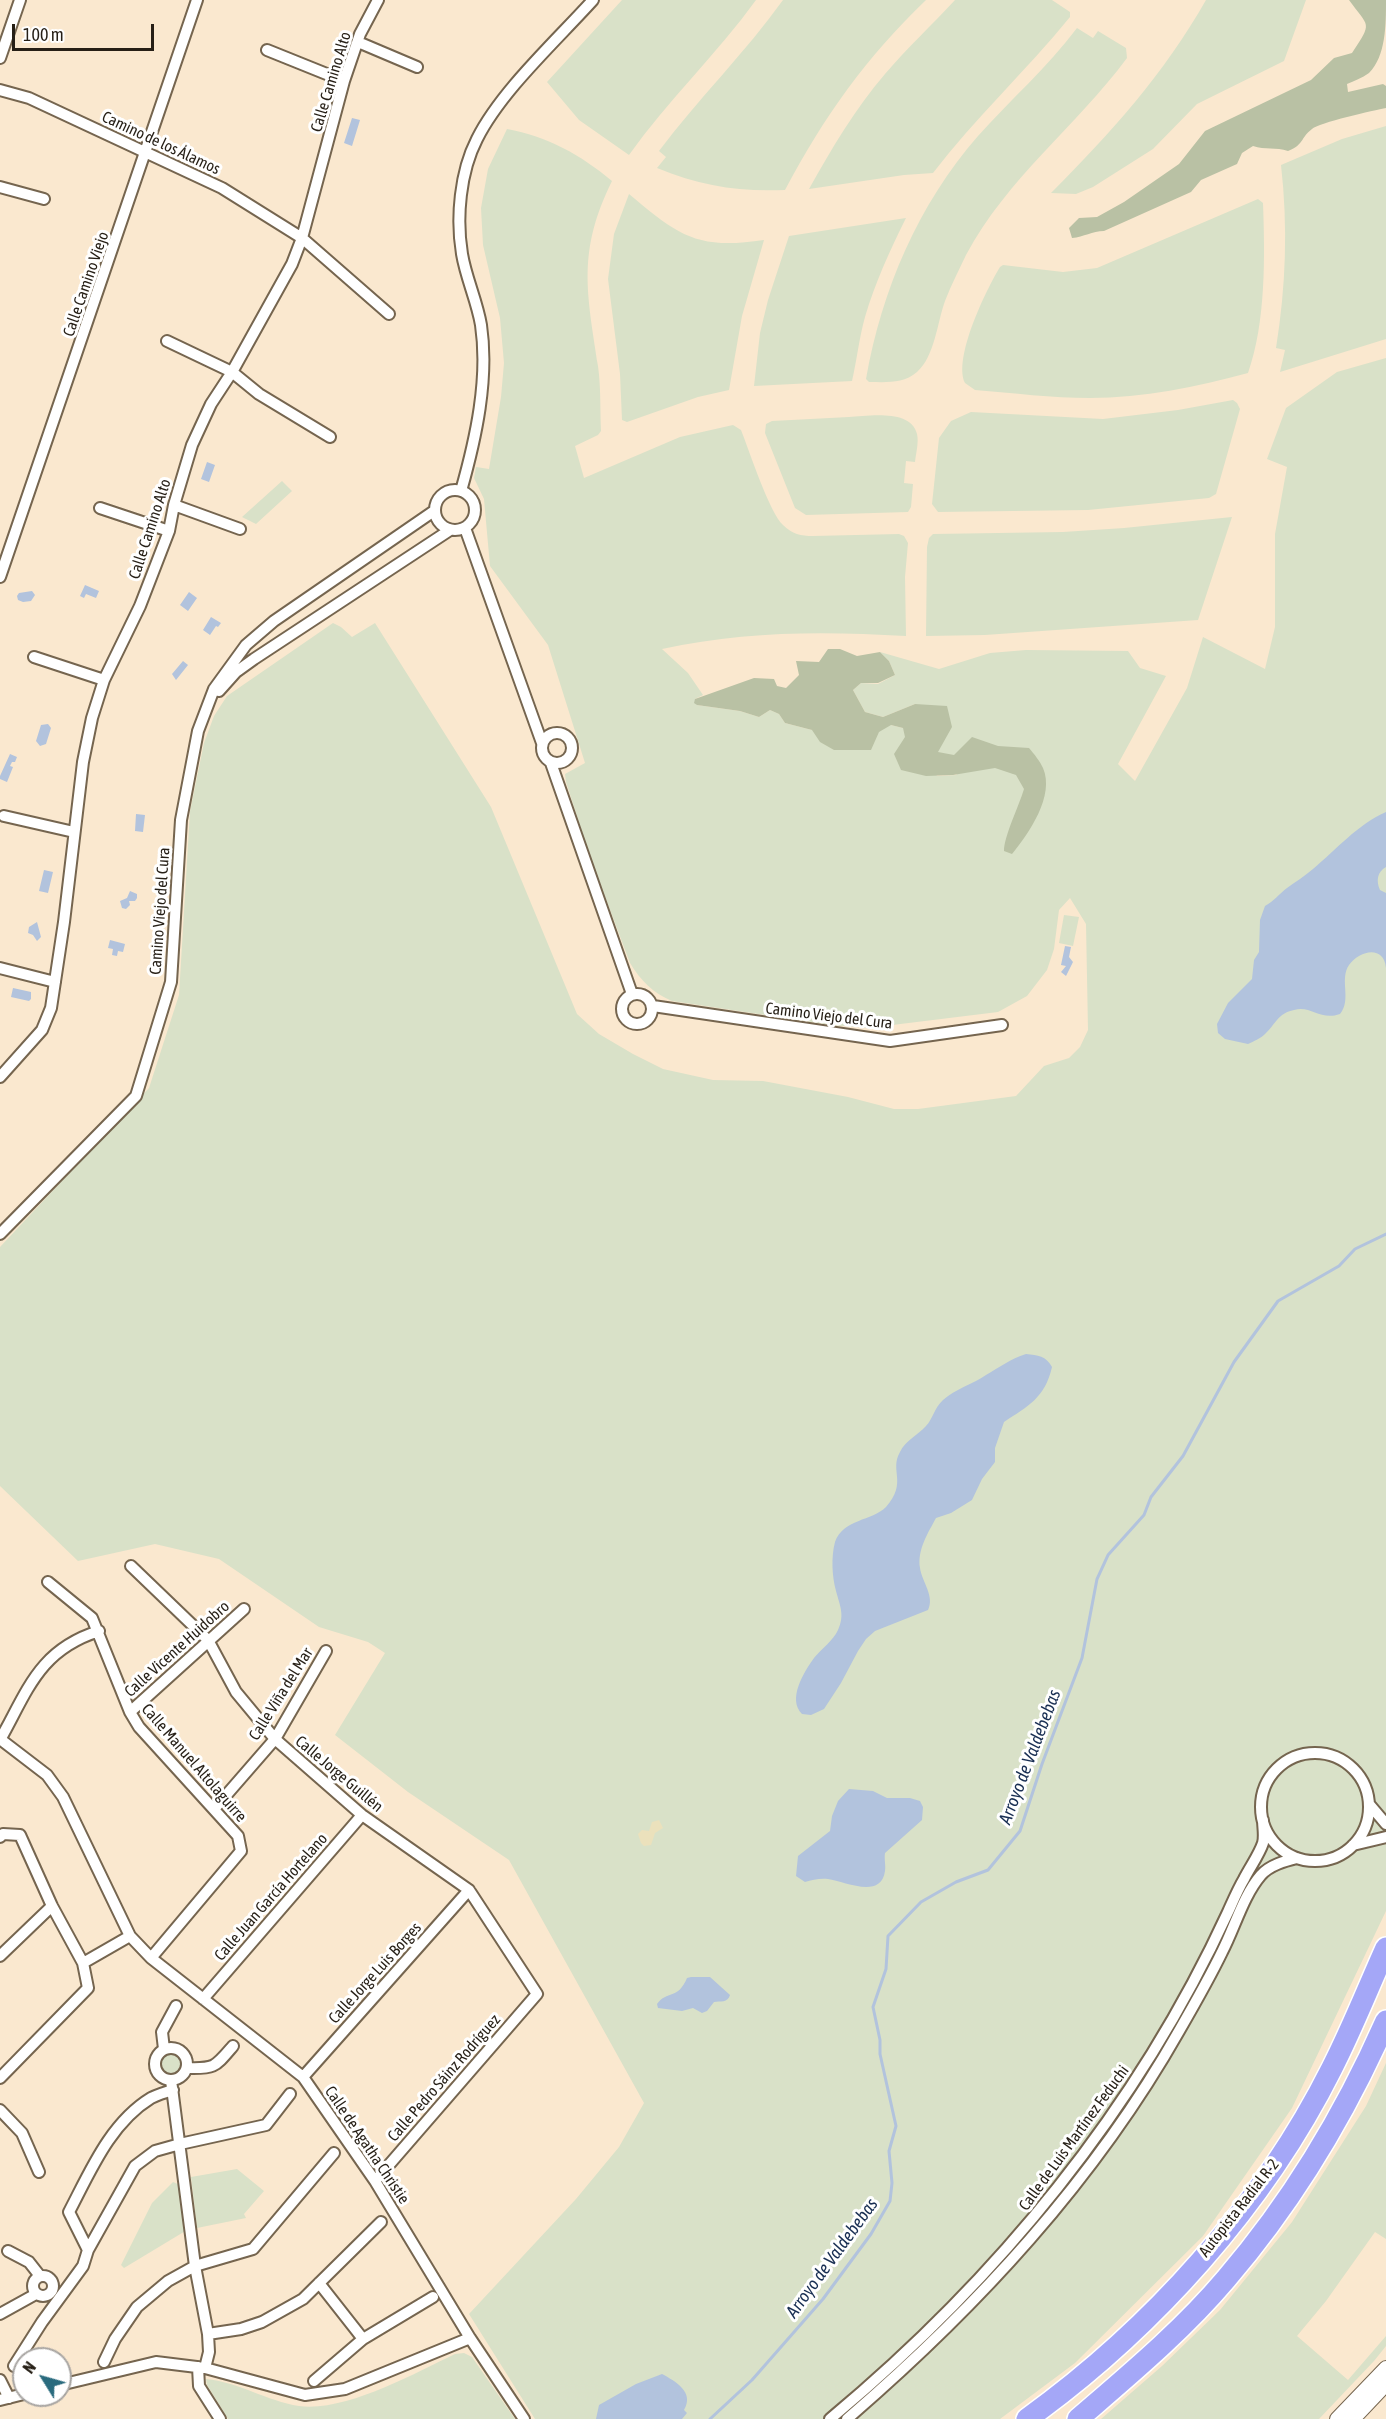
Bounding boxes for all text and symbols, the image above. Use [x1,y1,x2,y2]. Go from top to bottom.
scale bar [15,12,158,50]
text: 100 m [23,24,64,45]
street label: Calle Camino Alto [307,30,355,134]
street label: Camino de los Álamos [99,107,223,179]
street label: Calle Camino Viejo [59,229,113,339]
street label: Calle Camino Alto [125,477,175,581]
street label: Camino Viejo del Cura [146,847,174,975]
street label: Camino Viejo del Cura [765,999,893,1033]
street label: Calle Vicente Huidobro [121,1597,233,1701]
street label: Calle Viña del Mar [245,1644,317,1744]
water label: Arroyo de Valdebebas [994,1687,1066,1827]
street label: Calle Manuel Altolaguirre [137,1700,251,1826]
street label: Calle Jorge Guillén [291,1732,387,1816]
street label: Calle Juan García Hortelano [210,1829,332,1965]
street label: Calle Jorge Luis Borges [325,1918,425,2028]
street label: Calle Pedro Sáinz Rodríguez [384,2011,504,2145]
street label: Calle de Luis Martínez Feduchi [1015,2062,1133,2214]
street label: Calle de Agatha Christie [320,2082,414,2208]
street label: Autopista Radial R-2 [1195,2155,1283,2261]
water label: Arroyo de Valdebebas [781,2194,883,2322]
north arrow [12,2347,72,2407]
text: N [19,2358,39,2377]

